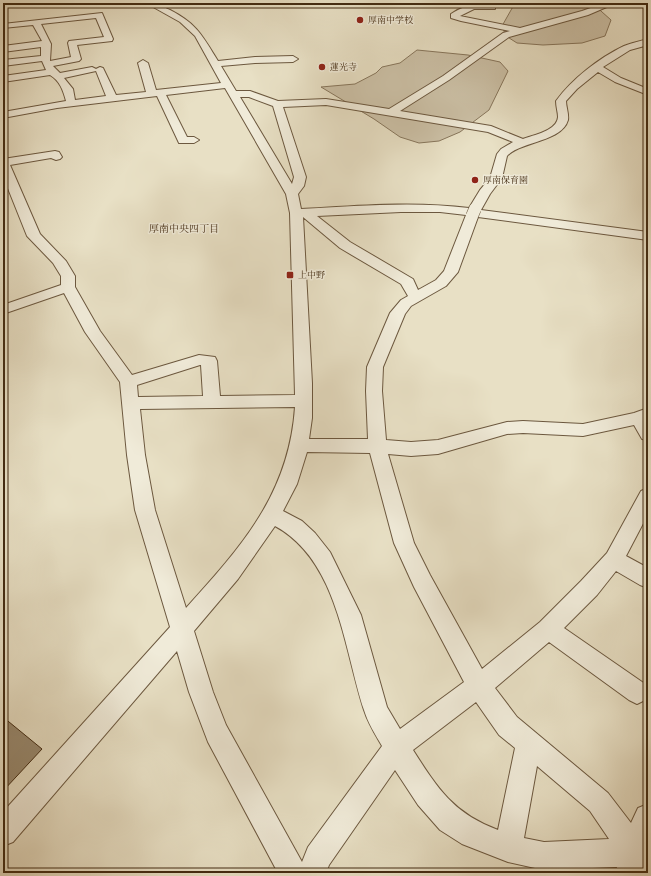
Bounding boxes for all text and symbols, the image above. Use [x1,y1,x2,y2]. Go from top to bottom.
place label: 厚南中学校 [368,14,414,26]
marker: 厚南中学校 [355,15,365,25]
place label: 蓮光寺 [330,61,357,73]
marker: 蓮光寺 [317,62,327,72]
place label: 厚南保育園 [483,174,528,186]
marker: 厚南保育園 [470,175,480,185]
district label: 厚南中央四丁目 [149,222,219,235]
place label: 上中野 [298,269,325,281]
marker: 上中野 [285,270,295,280]

